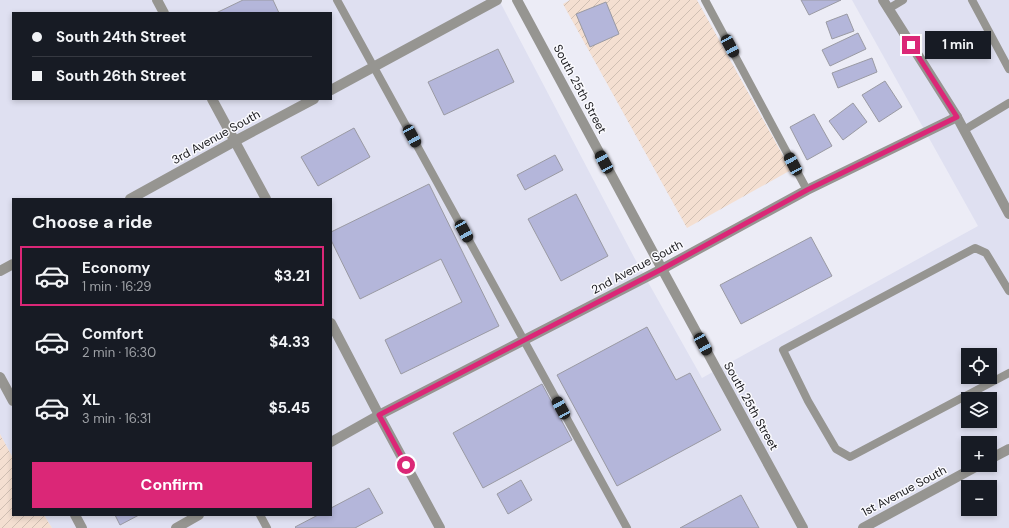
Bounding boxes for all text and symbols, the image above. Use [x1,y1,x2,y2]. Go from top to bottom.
text: South 24th Street [56,27,186,47]
callout: 1 min [925,31,991,59]
car [719,33,741,59]
route end [902,36,920,54]
text: 1 min [942,36,974,53]
street label: South 25th Street [550,42,610,137]
text: South 26th Street [56,66,186,86]
street label: 3rd Avenue South [169,106,263,168]
car [401,123,423,149]
car [593,149,615,175]
car [782,151,804,177]
text: Choose a ride [32,210,153,234]
car [453,218,475,244]
street label: 2nd Avenue South [589,236,685,298]
icon: car [34,258,70,294]
text: Economy [82,258,150,278]
text: $3.21 [274,266,310,286]
text: 1 min · 16:29 [82,278,152,295]
icon: car [34,324,70,360]
text: Comfort [82,324,143,344]
car [692,331,714,357]
text: $4.33 [269,332,310,352]
text: 2 min · 16:30 [82,344,156,361]
map controls [961,348,997,516]
button: locate [961,348,997,384]
street label: South 25th Street [720,359,782,453]
icon: car [34,390,70,426]
text: XL [82,390,100,410]
button: layers [961,392,997,428]
car [550,395,572,421]
text: $5.45 [269,398,310,418]
text: 3 min · 16:31 [82,410,151,427]
button: + [961,436,997,472]
route start [397,456,415,474]
button: Confirm [32,462,312,508]
street label: 1st Avenue South [859,462,949,520]
button: − [961,480,997,516]

